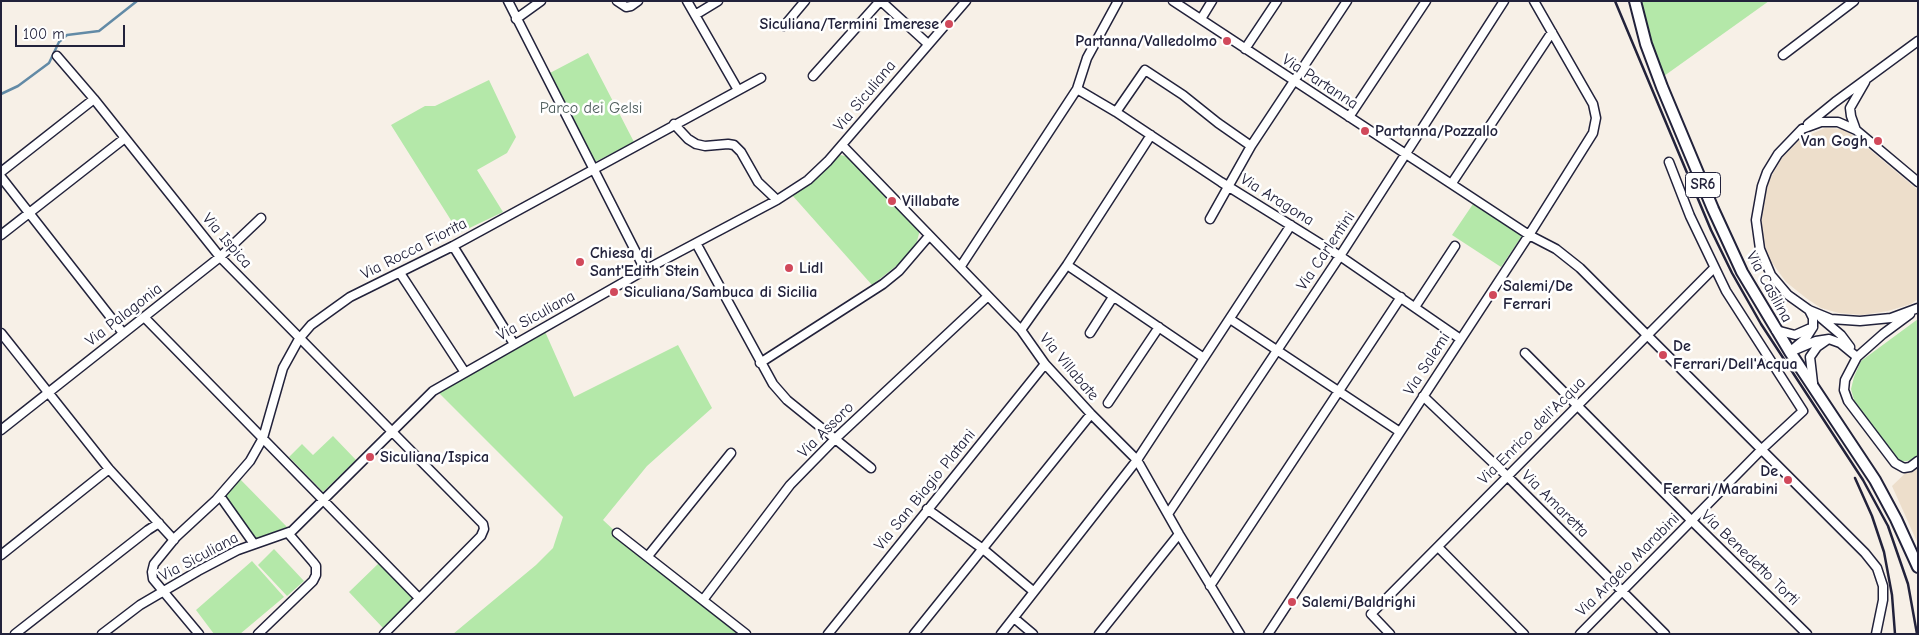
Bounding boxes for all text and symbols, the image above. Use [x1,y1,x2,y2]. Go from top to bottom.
place label: Siculiana/Termini Imerese [759,14,939,34]
scale bar [18,15,128,47]
marker: Siculiana/Termini Imerese [943,18,955,30]
text: 100 m [23,25,65,43]
place label: Partanna/Valledolmo [1075,31,1217,51]
marker: Partanna/Valledolmo [1221,35,1233,47]
street label: Via Partanna [1278,50,1362,114]
street label: Via Siculiana [830,57,900,135]
park label: Parco dei Gelsi [540,98,642,118]
place label: Partanna/Pozzallo [1375,121,1498,141]
marker: Partanna/Pozzallo [1359,125,1371,137]
place label: Van Gogh [1801,131,1868,151]
marker: Van Gogh [1872,135,1884,147]
street label: Via Aragona [1237,170,1317,230]
road number: SR6 [1686,172,1720,198]
place label: Villabate [902,191,959,211]
marker: Villabate [886,195,898,207]
street label: Via Carlentini [1293,208,1359,294]
street label: Via Ispica [198,209,256,273]
street label: Via Rocca Fiorita [358,214,470,284]
place label: Chiesa di Sant'Edith Stein [590,243,699,281]
street label: Via Casilina [1742,248,1796,326]
marker: Chiesa di Sant'Edith Stein [574,256,586,268]
place label: Lidl [799,258,823,278]
marker: Lidl [783,262,795,274]
place label: Salemi/De Ferrari [1503,276,1573,314]
street label: Via Palagonia [82,279,166,351]
place label: Siculiana/Sambuca di Sicilia [624,282,817,302]
marker: Siculiana/Sambuca di Sicilia [608,286,620,298]
street label: Via Siculiana [493,287,579,345]
marker: Salemi/De Ferrari [1487,289,1499,301]
street label: Via Villabate [1035,329,1103,405]
street label: Via Salemi [1400,329,1454,399]
place label: De Ferrari/Dell'Acqua [1673,336,1798,374]
marker: De Ferrari/Dell'Acqua [1657,349,1669,361]
street label: Via Enrico dell'Acqua [1474,373,1590,489]
street label: Via Assoro [794,398,858,462]
street label: Via San Biagio Platani [870,426,980,554]
place label: Siculiana/Ispica [380,447,489,467]
marker: Siculiana/Ispica [364,451,376,463]
place label: De Ferrari/Marabini [1663,461,1778,499]
street label: Via Amaretta [1517,466,1593,542]
marker: De Ferrari/Marabini [1782,474,1794,486]
street label: Via Benedetto Torti [1697,506,1803,610]
street label: Via Angelo Marabini [1572,509,1684,621]
street label: Via Siculiana [156,528,242,586]
place label: Salemi/Baldrighi [1302,592,1416,612]
marker: Salemi/Baldrighi [1286,596,1298,608]

